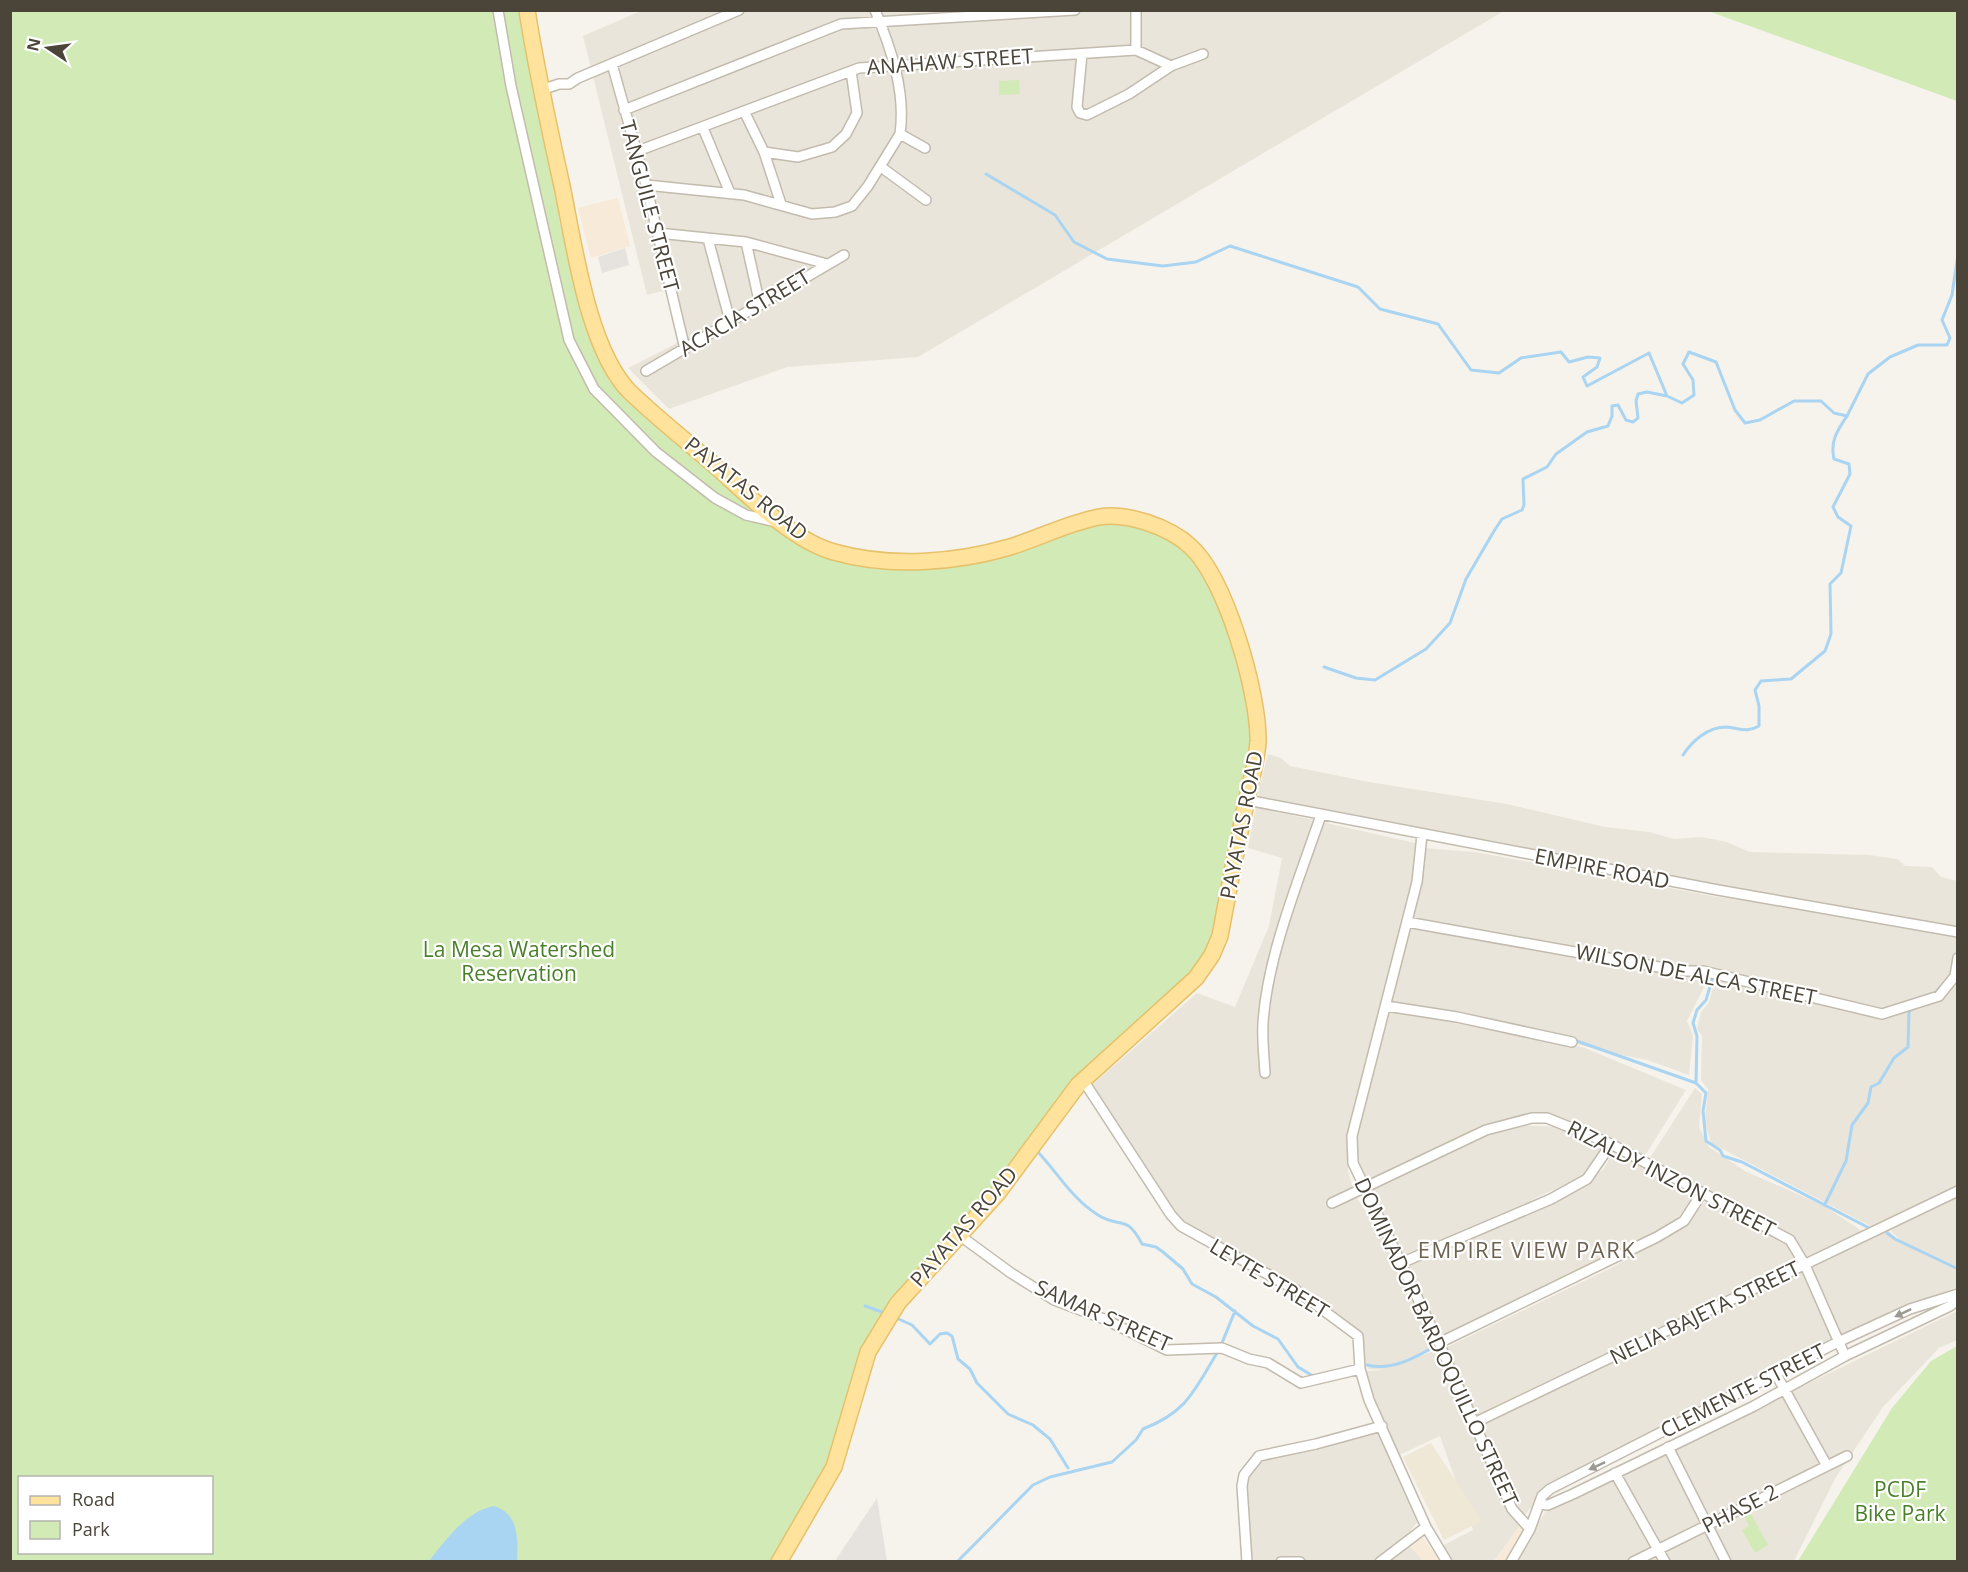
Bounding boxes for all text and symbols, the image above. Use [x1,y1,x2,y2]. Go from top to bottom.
north arrow [18,18,78,78]
text: N [21,36,46,53]
street label: ANAHAW STREET [866,41,1035,81]
street label: TANGUILE STREET [614,117,686,295]
street label: ACACIA STREET [674,262,816,362]
street label: PAYATAS ROAD [679,430,814,546]
street label: PAYATAS ROAD [1213,748,1269,901]
street label: EMPIRE ROAD [1532,841,1672,895]
park label: La Mesa Watershed Reservation [423,935,615,987]
street label: WILSON DE ALCA STREET [1573,937,1819,1011]
street label: RIZALDY INZON STREET [1563,1113,1781,1243]
street label: PAYATAS ROAD [903,1160,1023,1292]
street label: DOMINADOR BARDOQUILLO STREET [1348,1173,1526,1511]
street label: LEYTE STREET [1205,1232,1335,1325]
district label: EMPIRE VIEW PARK [1418,1234,1636,1264]
street label: NELIA BAJETA STREET [1605,1254,1805,1370]
street label: SAMAR STREET [1031,1273,1176,1358]
one-way arrow [1894,1309,1911,1318]
street label: CLEMENTE STREET [1655,1336,1830,1444]
one-way arrow [1588,1461,1605,1470]
park label: PCDF Bike Park [1854,1475,1946,1527]
legend [18,1476,213,1554]
street label: PHASE 2 [1697,1477,1782,1539]
text: Road [72,1487,115,1511]
text: Park [72,1517,110,1541]

